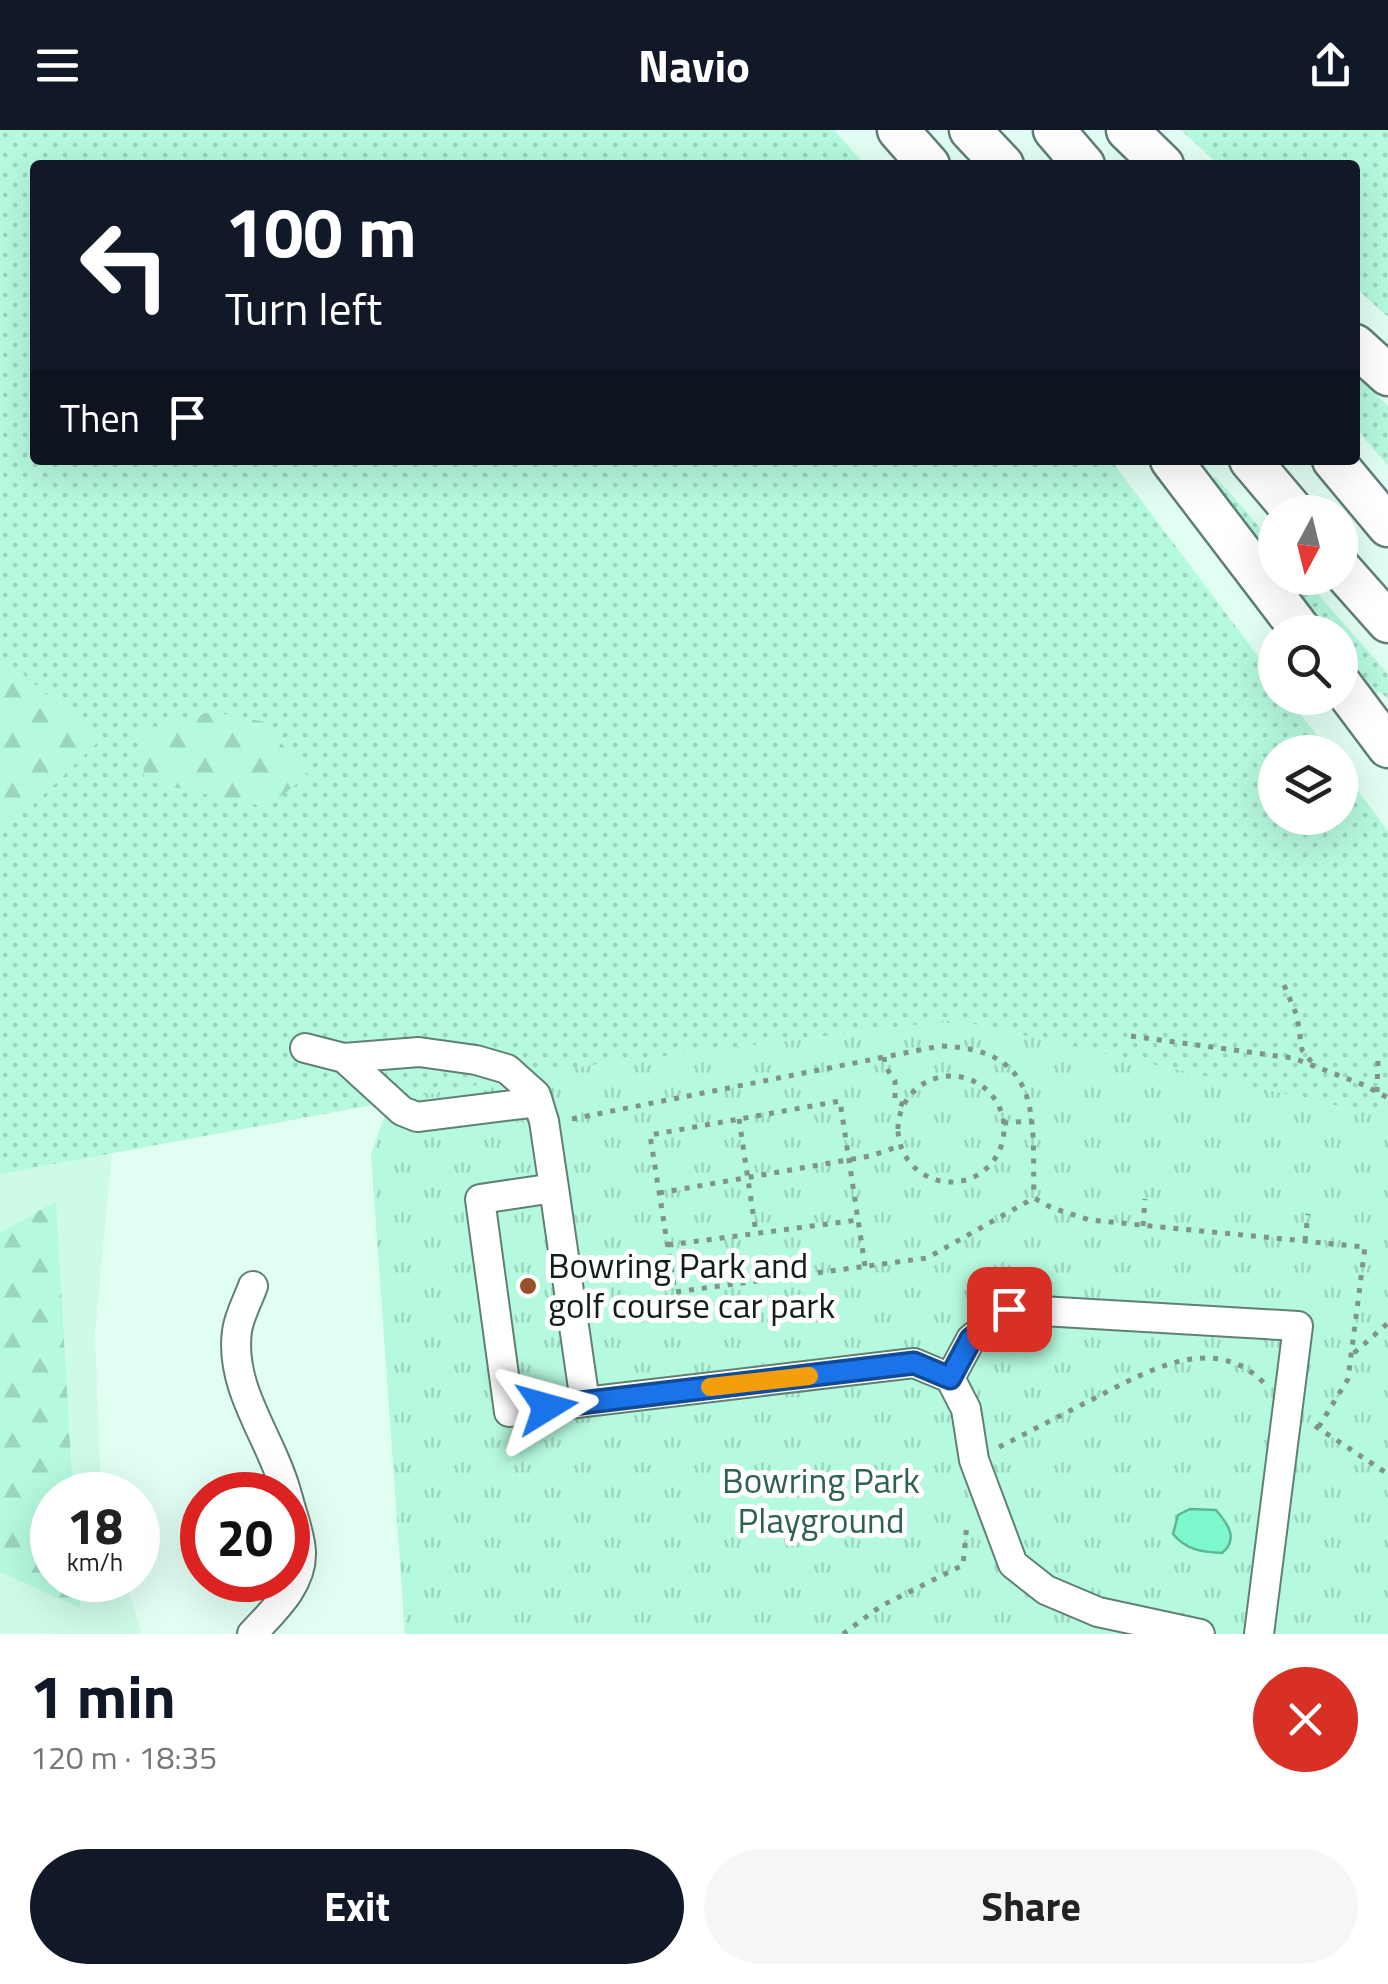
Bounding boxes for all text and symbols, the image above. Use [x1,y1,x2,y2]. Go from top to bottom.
text: Navio [638,31,750,99]
icon: menu [30,38,85,93]
icon: share [1303,38,1358,93]
text: 100 m [225,178,417,284]
icon: left [60,200,190,330]
text: Turn left [225,274,382,342]
text: Then [60,389,140,447]
icon: arrive [160,390,215,445]
north arrow [1258,495,1358,595]
map controls [1258,495,1358,835]
button: search [1258,615,1358,715]
button: layers [1258,735,1358,835]
place label: Bowring Park and golf course car park [548,1238,835,1332]
pin [967,1267,1052,1352]
marker: Bowring Park and golf course car park [517,1275,539,1297]
icon: arrive [982,1282,1037,1337]
position arrow [495,1355,599,1459]
park label: Bowring Park Playground [722,1453,920,1547]
speed limit sign: 20 [180,1472,310,1602]
text: 18 [67,1487,123,1563]
text: km/h [67,1543,123,1581]
text: 1 min [30,1650,176,1741]
button: close [1253,1667,1358,1772]
text: 120 m · 18:35 [30,1733,217,1781]
button: Exit [30,1849,684,1964]
button: Share [704,1849,1358,1964]

